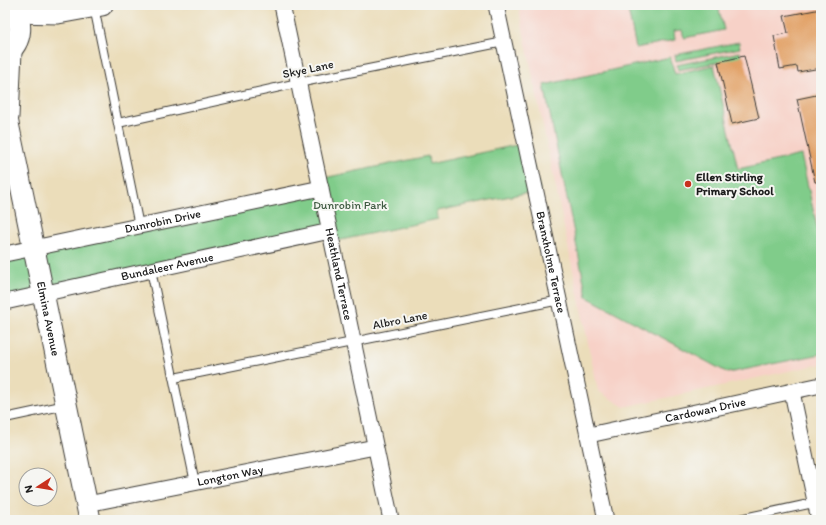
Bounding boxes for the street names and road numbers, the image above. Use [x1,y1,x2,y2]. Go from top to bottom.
street label: Skye Lane [281,57,335,81]
street label: Dunrobin Drive [123,206,202,236]
street label: Branxholme Terrace [533,210,569,315]
street label: Heathland Terrace [322,227,356,322]
street label: Bundaleer Avenue [120,250,215,283]
street label: Elmina Avenue [34,280,63,357]
street label: Albro Lane [371,308,429,332]
street label: Cardowan Drive [664,394,747,425]
street label: Longton Way [196,462,265,489]

